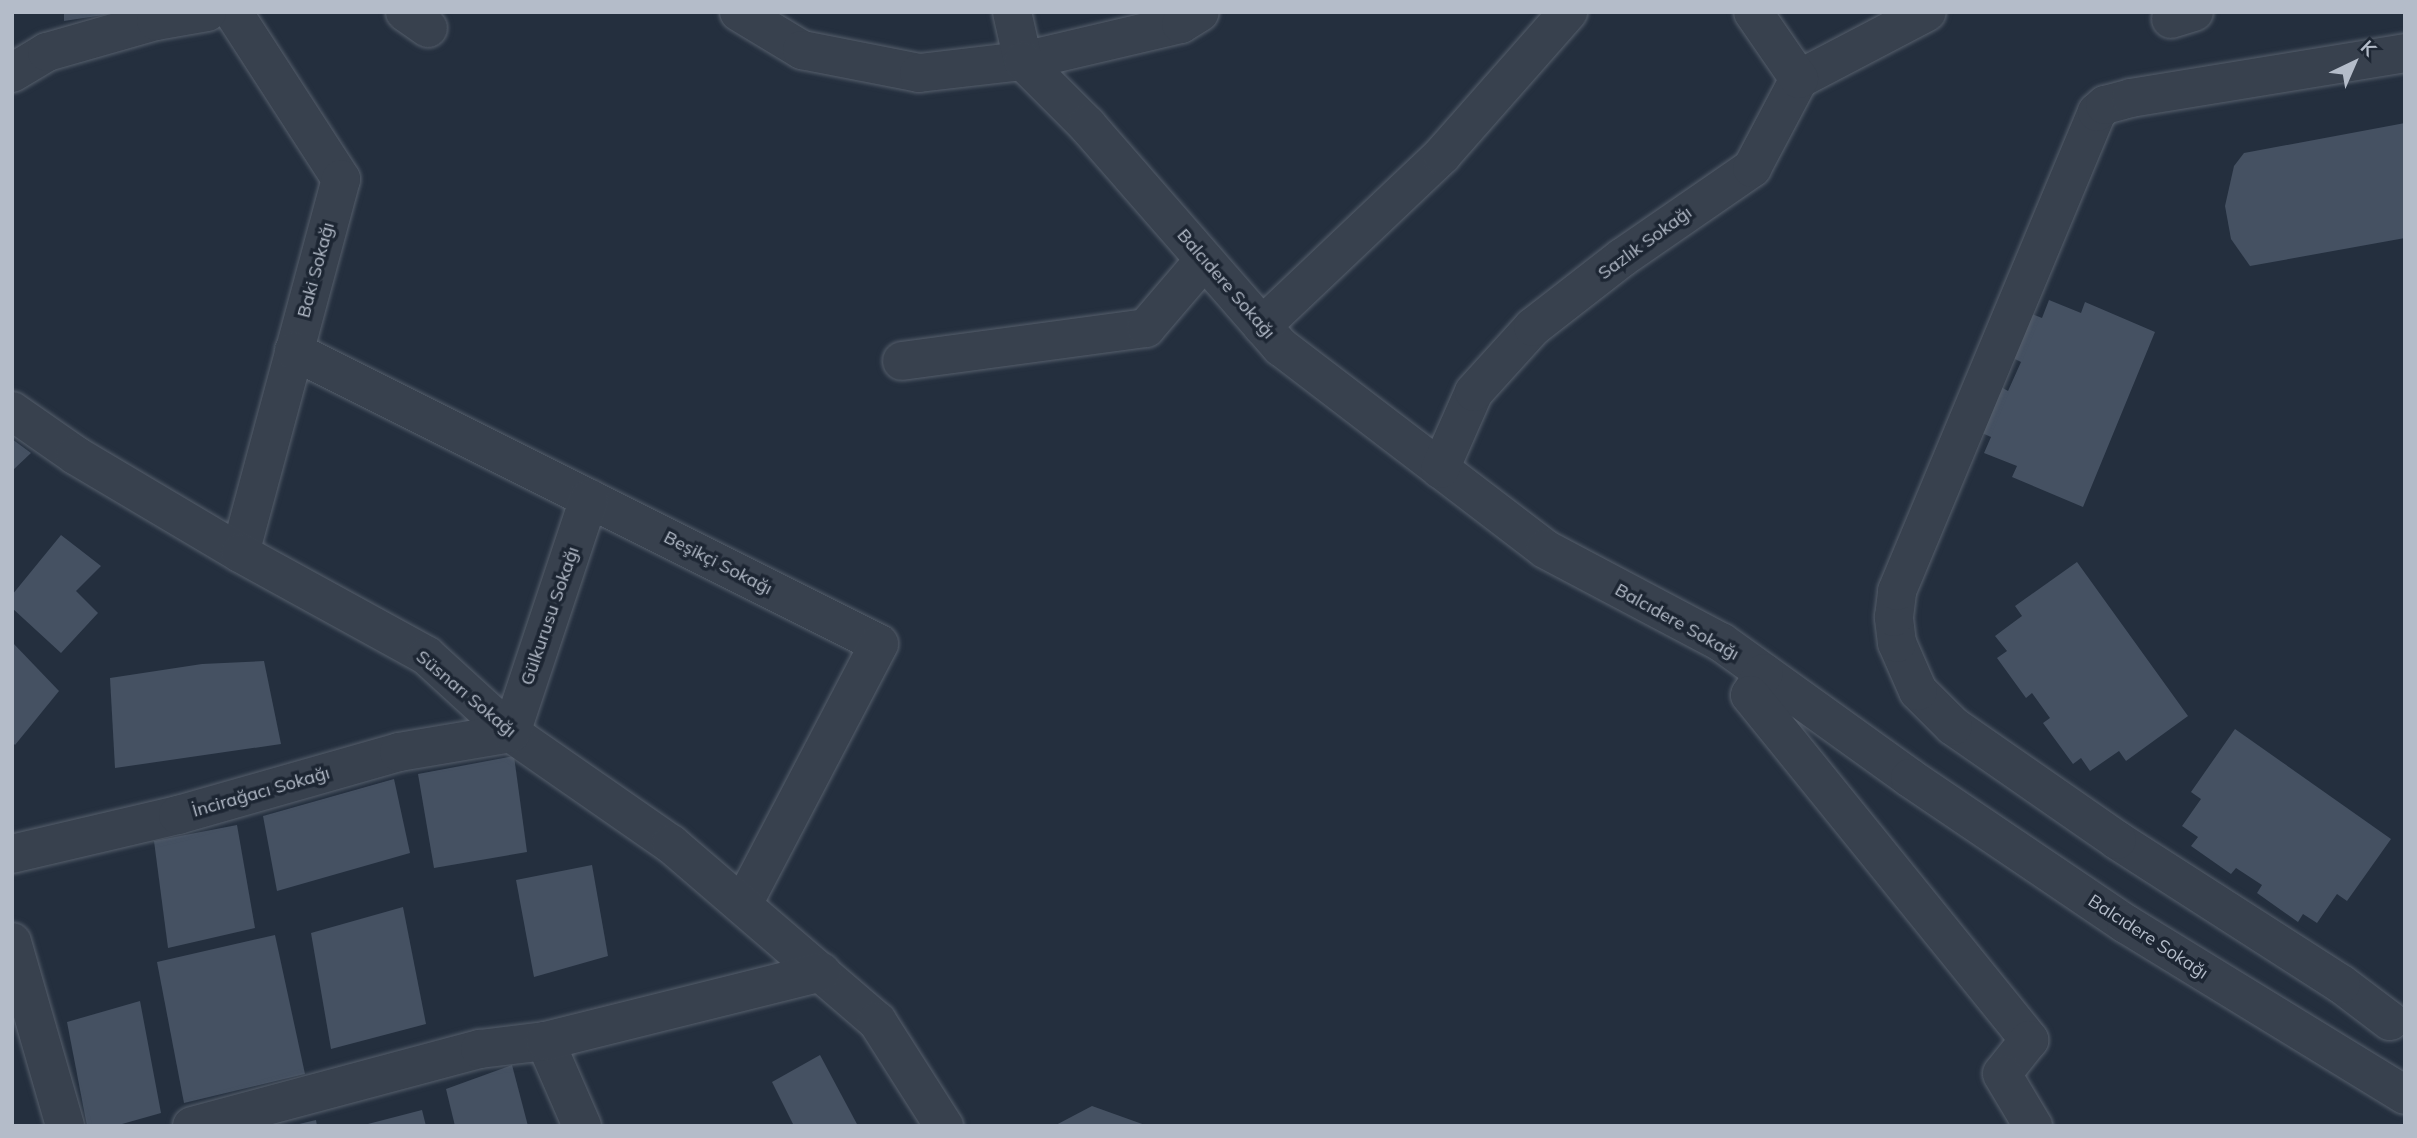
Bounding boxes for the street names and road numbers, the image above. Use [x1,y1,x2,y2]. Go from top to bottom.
street label: Sazlık Sokağı [1594,202,1696,284]
street label: Baki Sokağı [293,220,339,320]
street label: Balcıdere Sokağı [1172,225,1280,343]
street label: Beşikçi Sokağı [660,526,776,600]
street label: Gülkurusu Sokağı [516,544,584,688]
street label: Balcıdere Sokağı [1611,579,1743,665]
street label: Süsnarı Sokağı [412,646,520,742]
street label: İncirağacı Sokağı [190,762,332,822]
street label: Balcıdere Sokağı [2084,890,2212,984]

